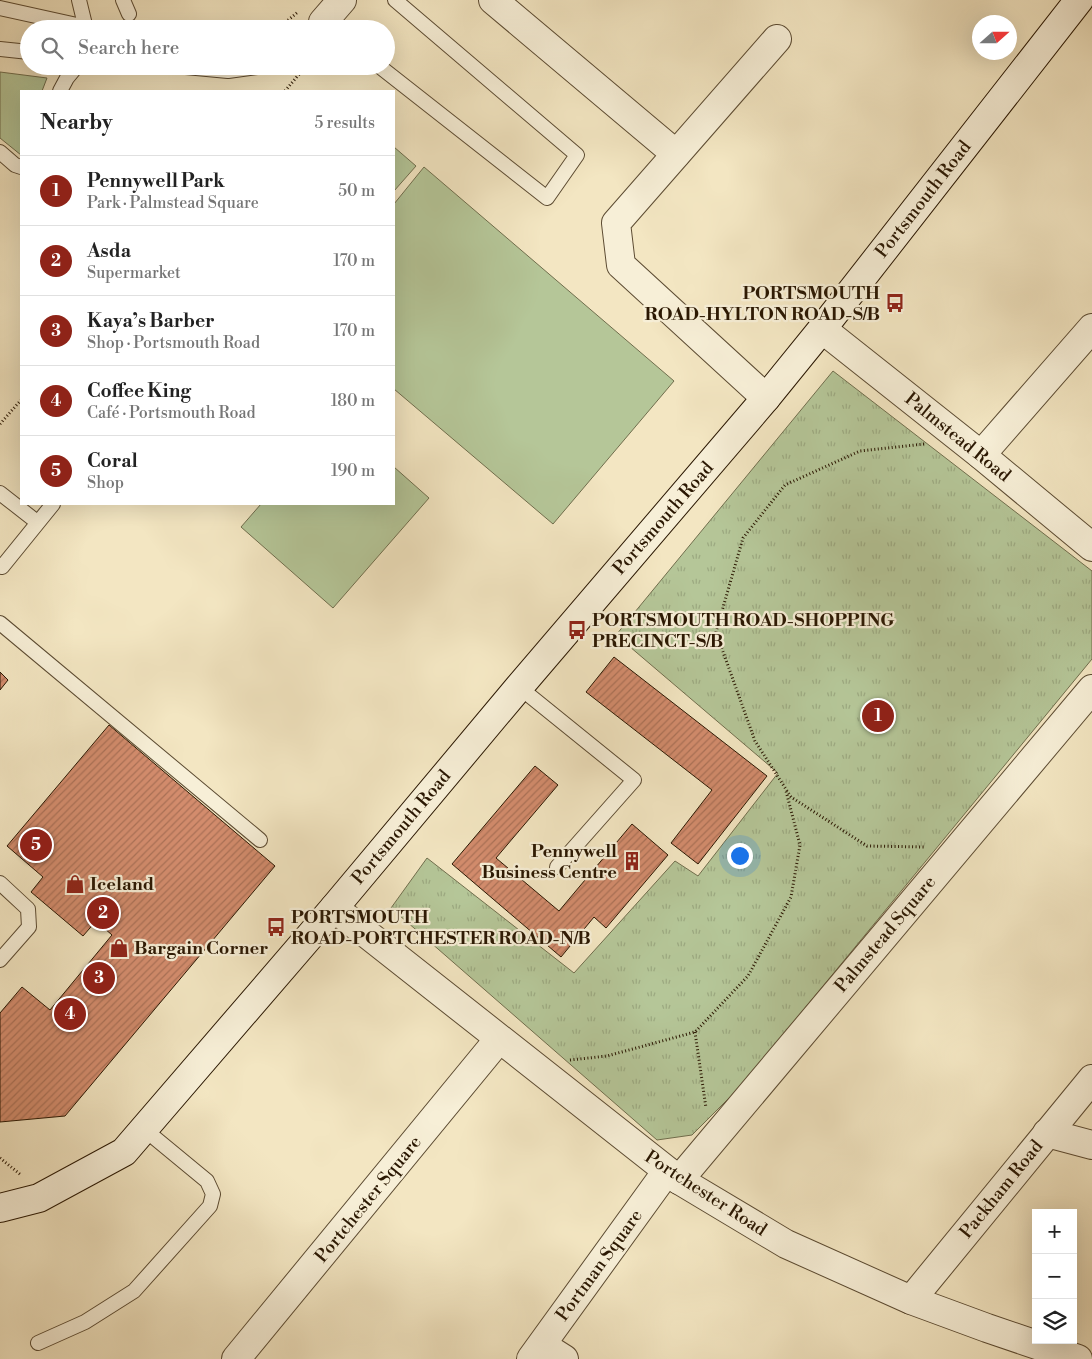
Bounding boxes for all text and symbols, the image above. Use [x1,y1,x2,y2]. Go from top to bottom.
north arrow [972,15,1017,60]
search box [20,20,395,75]
icon: search [38,34,66,62]
text: Search here [78,36,179,60]
text: Nearby [40,110,113,136]
text: 5 results [314,113,375,133]
street label: Portsmouth Road [870,135,977,263]
text: Pennywell Park [87,169,225,193]
text: 1 [52,181,60,201]
text: 50 m [338,181,375,201]
text: Park · Palmstead Square [87,193,259,213]
text: Asda [87,239,131,263]
text: 2 [51,251,61,271]
text: 170 m [333,251,375,271]
text: Supermarket [87,263,181,283]
place label: PORTSMOUTH ROAD-HYLTON ROAD-S/B [645,282,880,326]
bus stop icon: PORTSMOUTH ROAD-HYLTON ROAD-S/B [884,292,906,314]
text: Kaya’s Barber [87,309,215,333]
text: 3 [51,321,61,341]
text: 170 m [333,321,375,341]
text: Shop · Portsmouth Road [87,333,260,353]
text: Coffee King [87,379,191,403]
street label: Palmstead Road [900,388,1016,488]
text: 4 [51,391,61,411]
text: 180 m [331,391,375,411]
text: Café · Portsmouth Road [87,403,256,423]
text: Coral [87,449,138,473]
street label: Portsmouth Road [608,456,719,580]
text: 5 [51,461,61,481]
text: 190 m [331,461,375,481]
text: Shop [87,473,124,493]
place label: PORTSMOUTH ROAD-SHOPPING PRECINCT-S/B [592,609,894,653]
bus stop icon: PORTSMOUTH ROAD-SHOPPING PRECINCT-S/B [566,619,588,641]
pin: 1 [862,697,894,735]
street label: Portsmouth Road [347,765,457,889]
pin: 5 [20,826,52,864]
place label: Pennywell Business Centre [481,840,617,884]
your location [727,843,753,869]
building icon: Pennywell Business Centre [621,850,643,872]
street label: Palmstead Square [830,871,941,997]
shop icon: Iceland [64,873,86,895]
place label: Iceland [90,873,154,896]
pin: 2 [87,894,119,932]
place label: PORTSMOUTH ROAD-PORTCHESTER ROAD-N/B [291,906,591,950]
bus stop icon: PORTSMOUTH ROAD-PORTCHESTER ROAD-N/B [265,916,287,938]
shop icon: Bargain Corner [108,937,130,959]
place label: Bargain Corner [134,937,268,960]
pin: 3 [83,959,115,997]
pin: 4 [54,995,86,1033]
street label: Portchester Square [310,1131,427,1267]
street label: Packham Road [955,1135,1049,1243]
street label: Portchester Road [640,1145,772,1242]
street label: Portman Square [551,1205,648,1326]
map controls [1032,1209,1077,1344]
button: + [1032,1209,1077,1254]
button: − [1032,1254,1077,1299]
button: layers [1032,1299,1077,1344]

